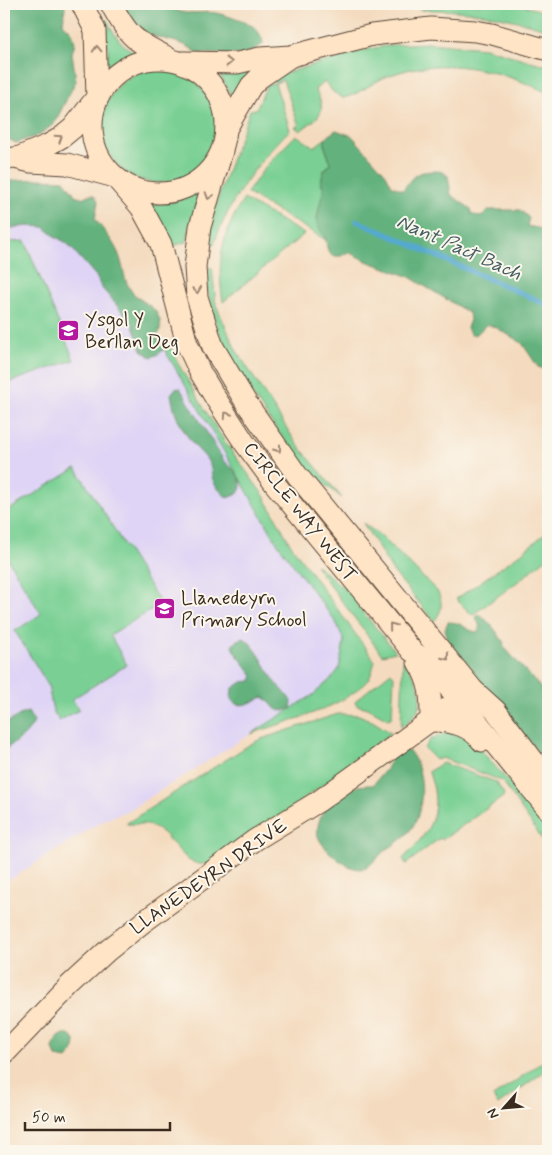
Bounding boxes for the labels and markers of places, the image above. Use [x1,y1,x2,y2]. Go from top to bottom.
place label: Ysgol Y Berllan Deg [85,308,179,356]
school or university icon: Ysgol Y Berllan Deg [57,319,81,343]
place label: Llanedeyrn Primary School [181,586,307,633]
school or university icon: Llanedeyrn Primary School [153,597,177,621]

